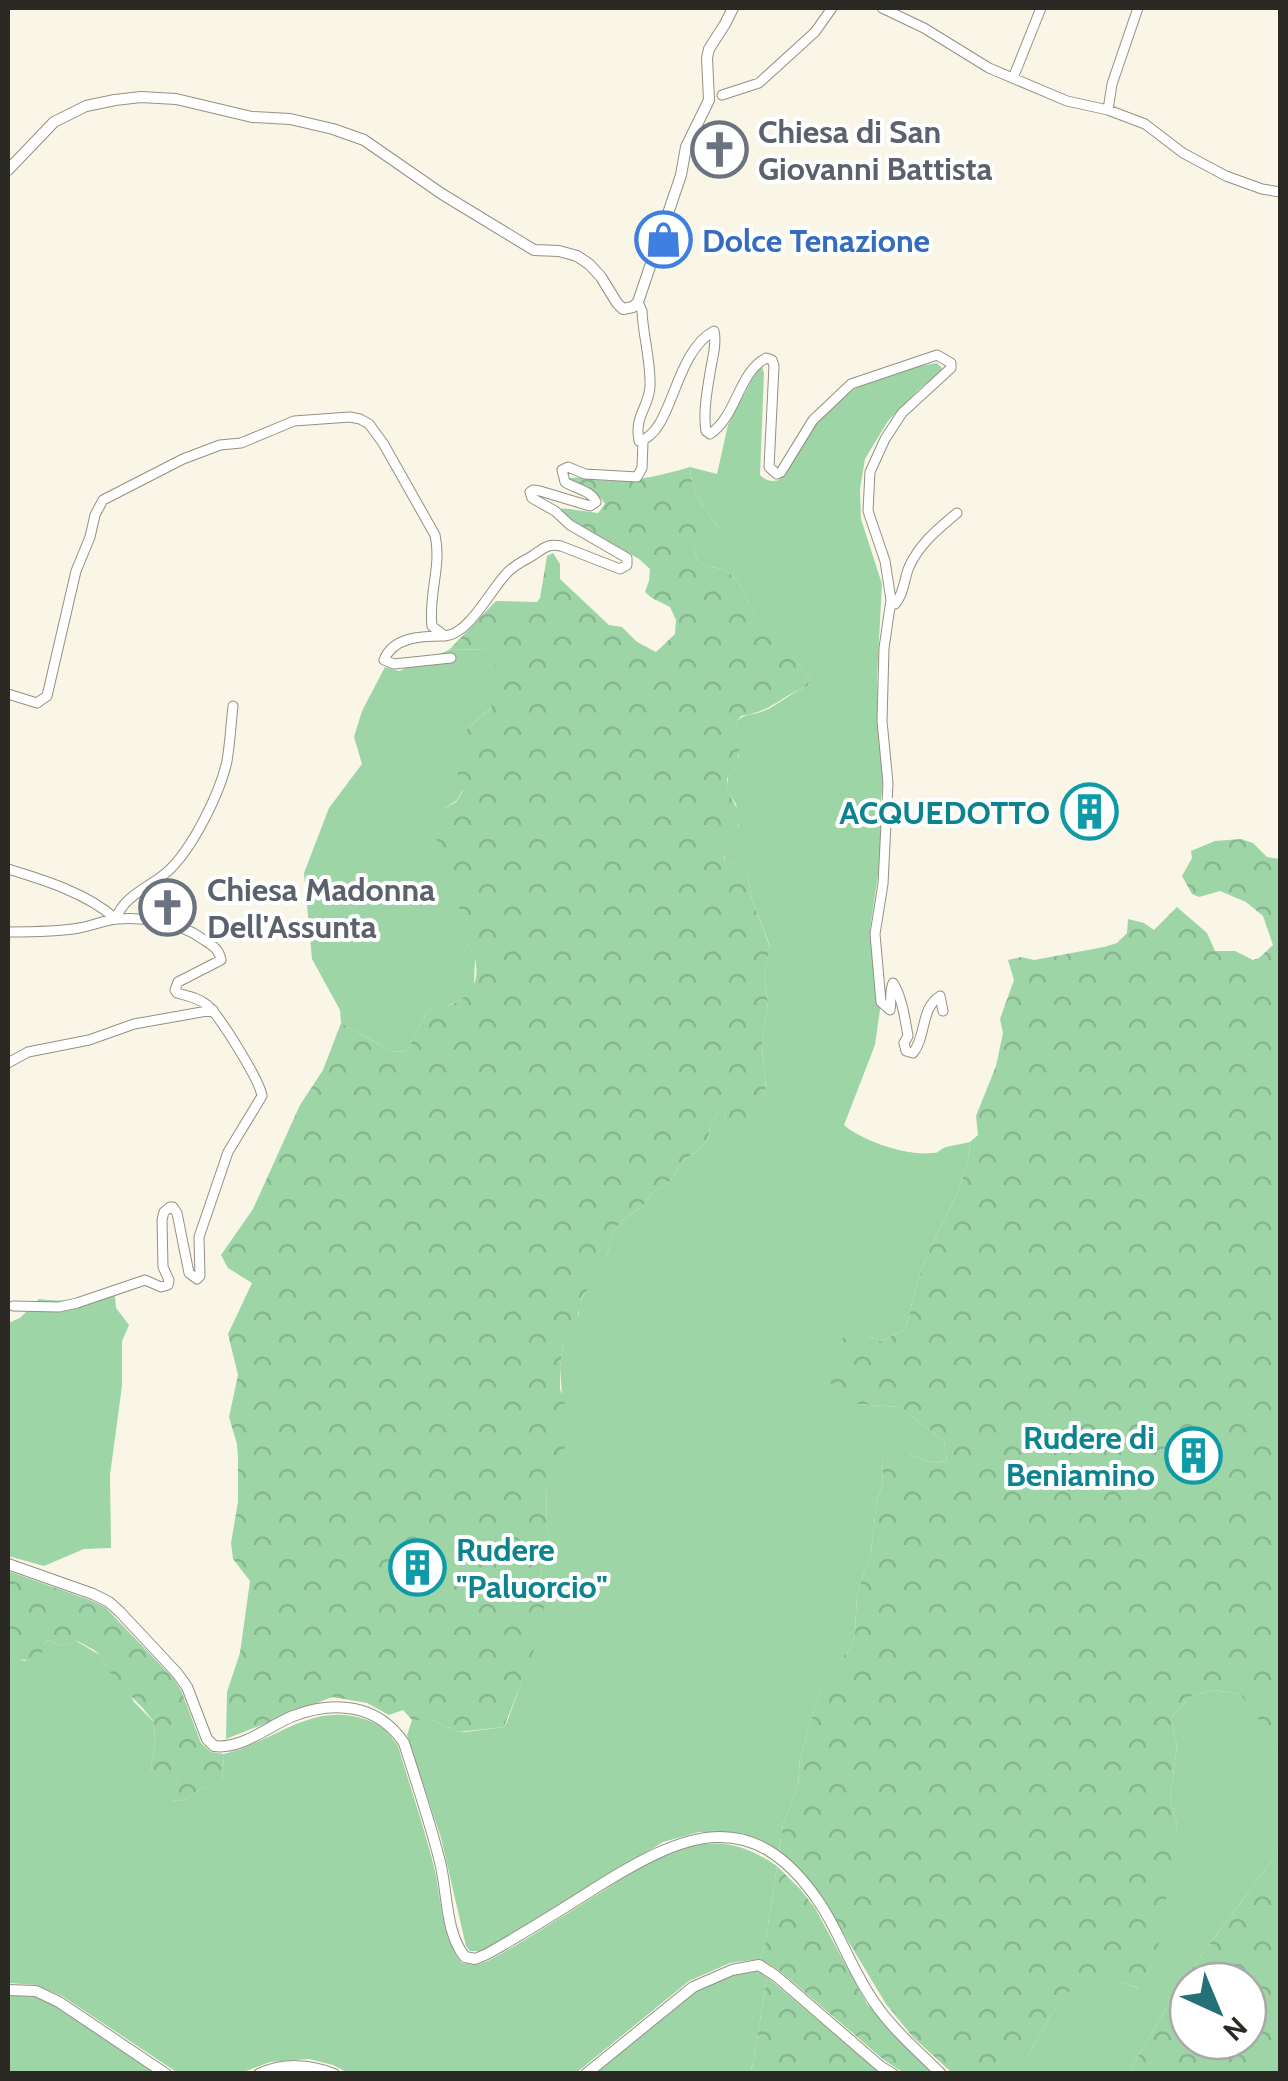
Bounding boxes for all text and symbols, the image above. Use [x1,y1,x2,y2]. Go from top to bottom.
place label: Chiesa di San Giovanni Battista [758,112,992,188]
church icon: Chiesa di San Giovanni Battista [689,119,749,179]
shop icon: Dolce Tenazione [633,210,693,270]
place label: Dolce Tenazione [702,221,930,260]
building icon: ACQUEDOTTO [1059,782,1119,842]
place label: ACQUEDOTTO [839,793,1050,832]
place label: Chiesa Madonna Dell'Assunta [207,870,435,946]
church icon: Chiesa Madonna Dell'Assunta [138,877,198,937]
place label: Rudere di Beniamino [1006,1418,1155,1494]
building icon: Rudere di Beniamino [1164,1425,1224,1485]
place label: Rudere "Paluorcio" [456,1530,608,1606]
building icon: Rudere "Paluorcio" [387,1537,447,1597]
north arrow [1168,1961,1268,2061]
text: N [1216,2010,1254,2048]

